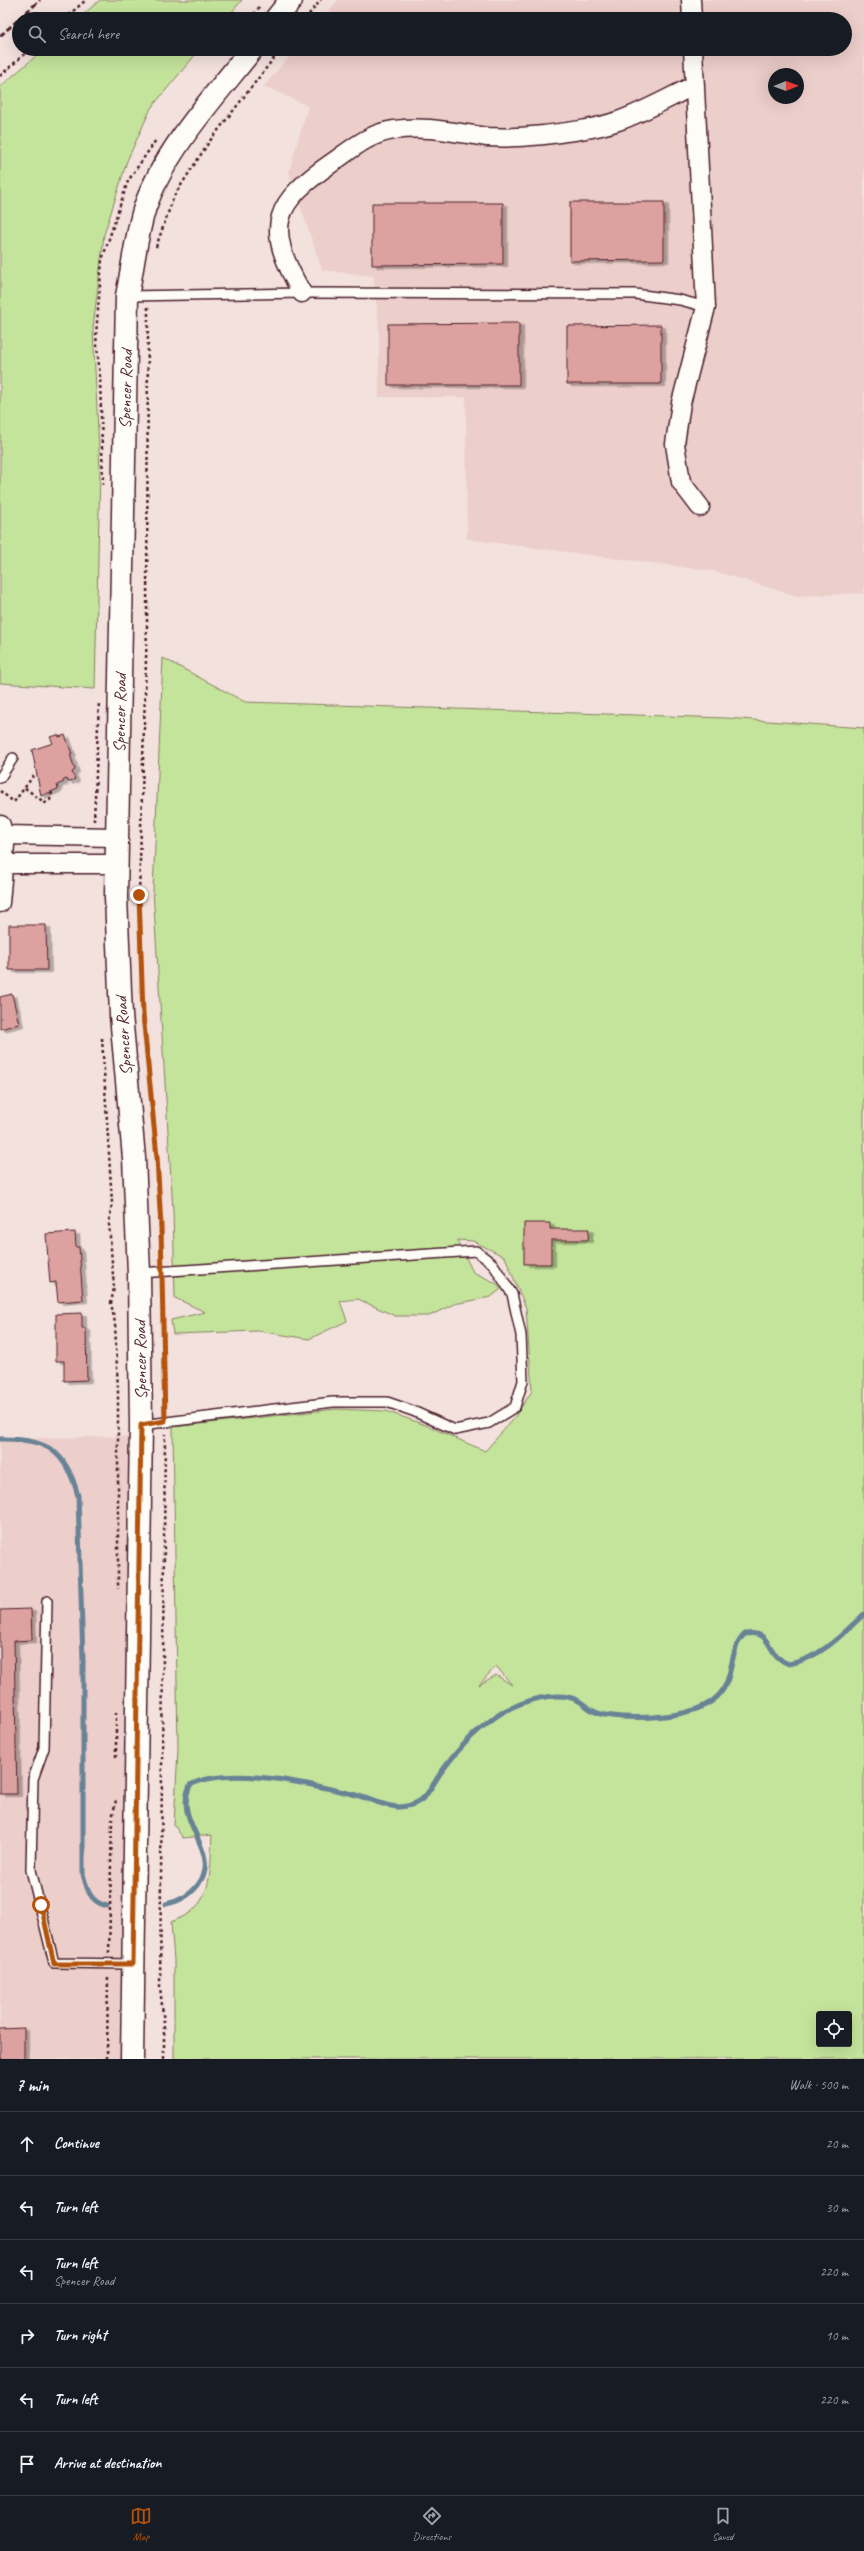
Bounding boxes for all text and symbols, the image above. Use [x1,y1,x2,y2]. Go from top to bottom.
search box [12,12,852,56]
icon: search [26,23,48,45]
text: Search here [58,25,119,44]
north arrow [768,68,804,104]
street label: Spencer Road [115,346,137,429]
street label: Spencer Road [109,670,131,753]
route end [130,886,148,904]
street label: Spencer Road [110,993,137,1076]
street label: Spencer Road [129,1317,152,1400]
route start [32,1896,50,1914]
map controls [816,2011,852,2047]
button: locate [816,2011,852,2047]
text: 7 min [16,2075,49,2096]
text: Walk · 500 m [789,2077,848,2093]
icon: ahead [16,2133,38,2155]
text: Continue [54,2134,99,2153]
text: 20 m [826,2136,848,2152]
icon: left [16,2197,38,2219]
text: Turn left [54,2198,97,2217]
text: 30 m [826,2200,848,2216]
text: Turn left [54,2254,97,2273]
icon: left [16,2261,38,2283]
text: 220 m [820,2264,848,2280]
text: Spencer Road [54,2273,114,2289]
icon: right [16,2325,38,2347]
text: Turn right [54,2326,107,2345]
text: 10 m [826,2328,848,2344]
icon: left [16,2389,38,2411]
text: Turn left [54,2390,97,2409]
text: 220 m [820,2392,848,2408]
icon: arrive [16,2453,38,2475]
text: Arrive at destination [54,2454,161,2473]
tab: Map [130,2505,152,2543]
tab: Directions [413,2505,451,2543]
tab: Saved [712,2505,734,2543]

